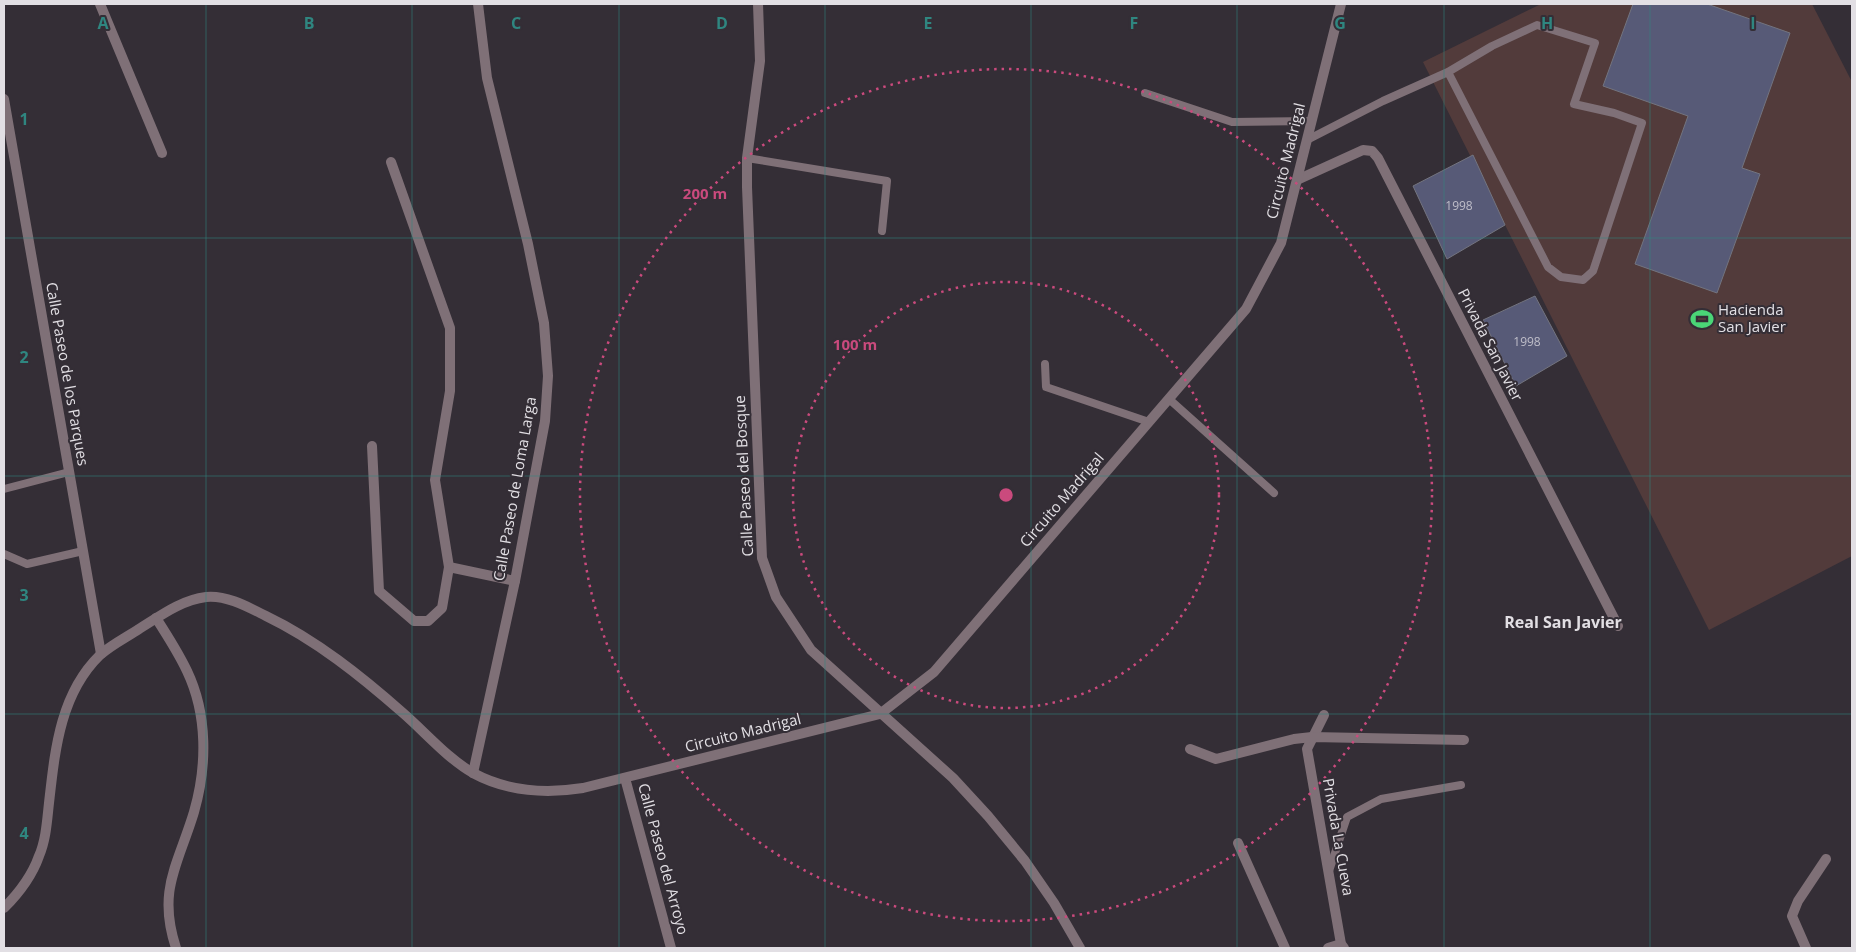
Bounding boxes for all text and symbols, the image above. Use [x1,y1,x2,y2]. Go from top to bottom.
text: A [97,12,109,34]
text: B [304,12,314,34]
text: C [511,12,521,34]
text: D [716,12,728,34]
text: E [924,12,933,34]
text: F [1130,12,1138,34]
text: G [1334,12,1346,34]
text: H [1541,12,1553,34]
text: I [1750,12,1756,34]
street label: Circuito Madrigal [1261,101,1309,221]
text: 1 [19,108,29,130]
text: 200 m [683,183,727,203]
house number: 1998 [1445,197,1473,214]
street label: Calle Paseo de los Parques [42,280,94,467]
street label: Privada San Javier [1454,285,1528,404]
place label: Hacienda San Javier [1718,299,1786,336]
sports icon: Hacienda San Javier [1689,306,1715,332]
house number: 1998 [1513,333,1541,350]
text: 100 m [833,334,877,354]
text: 2 [19,346,29,368]
street label: Calle Paseo de Loma Larga [488,395,540,583]
street label: Calle Paseo del Bosque [729,395,757,557]
street label: Circuito Madrigal [1015,448,1108,551]
centre of rings [997,486,1015,504]
text: 3 [19,584,29,606]
district label: Real San Javier [1504,611,1622,633]
street label: Circuito Madrigal [683,708,803,756]
street label: Privada La Cueva [1319,776,1359,897]
street label: Calle Paseo del Arroyo [634,781,694,937]
text: 4 [19,822,29,844]

